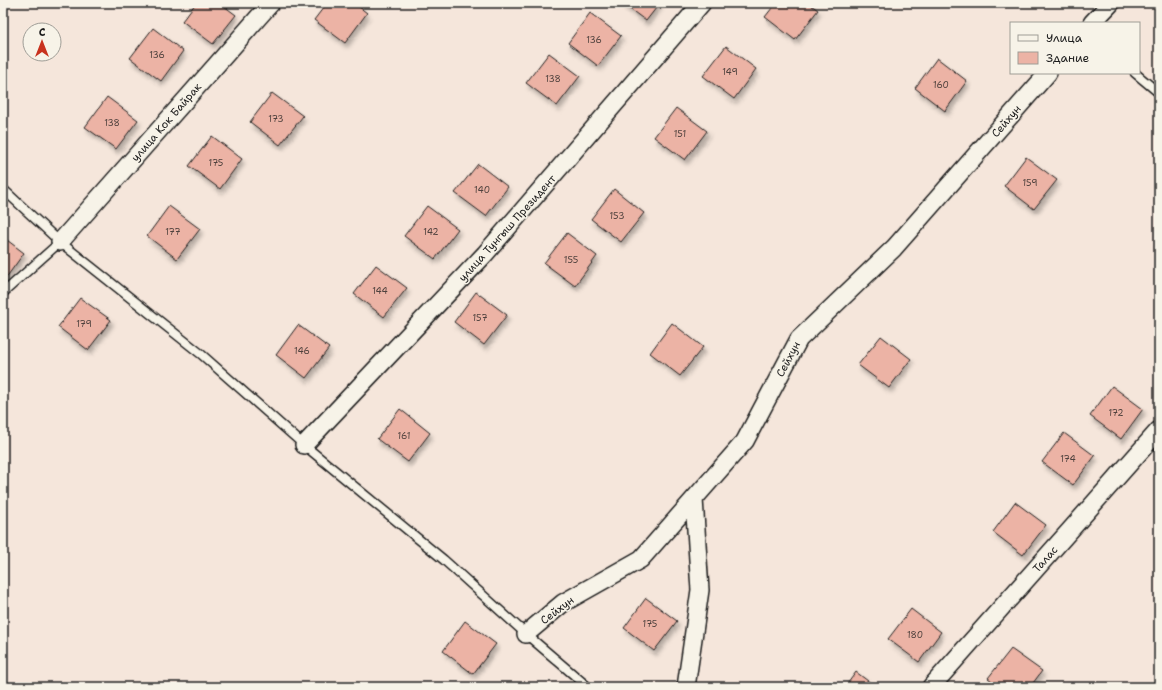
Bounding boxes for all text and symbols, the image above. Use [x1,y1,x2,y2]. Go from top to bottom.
north arrow [22,22,62,62]
legend [1010,22,1140,74]
text: С [39,25,46,40]
text: Улица [1046,30,1083,46]
house number: 136 [586,34,602,46]
house number: 136 [149,49,165,61]
text: Здание [1046,50,1090,66]
house number: 149 [722,66,738,78]
house number: 138 [545,73,561,85]
house number: 160 [933,79,949,91]
street label: улица Кок Байрак [128,80,205,165]
street label: Сейхун [988,102,1025,141]
house number: 173 [268,113,284,125]
house number: 138 [104,117,120,129]
house number: 151 [674,128,686,140]
house number: 175 [209,157,223,169]
street label: улица Тунгыш Президент [455,171,560,285]
house number: 159 [1023,177,1038,189]
house number: 140 [474,184,490,196]
house number: 153 [609,210,625,222]
house number: 177 [165,226,181,238]
house number: 142 [423,226,439,238]
house number: 155 [564,254,578,266]
house number: 144 [372,285,388,297]
house number: 157 [473,312,487,324]
house number: 179 [76,318,92,330]
street label: Сейхун [773,339,804,380]
house number: 146 [294,345,310,357]
house number: 172 [1108,407,1124,419]
house number: 161 [398,430,410,442]
house number: 174 [1060,453,1076,465]
street label: Талас [1029,543,1062,576]
street label: Сейхун [537,593,577,628]
house number: 175 [643,618,657,630]
house number: 180 [907,629,923,641]

